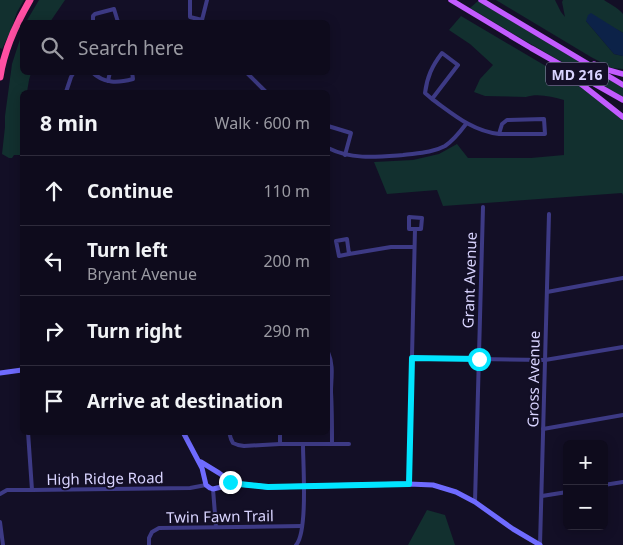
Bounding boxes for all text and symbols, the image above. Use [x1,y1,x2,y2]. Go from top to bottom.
search box [20,20,330,75]
icon: search [38,34,66,62]
text: Search here [78,35,184,61]
road number: MD 216 [546,62,608,86]
text: 8 min [40,109,98,137]
text: Walk · 600 m [215,112,310,134]
icon: ahead [40,177,68,205]
text: Continue [87,178,173,204]
text: 110 m [263,180,310,202]
street label: Grant Avenue [457,231,481,329]
text: Turn left [87,237,168,263]
icon: left [40,247,68,275]
text: 200 m [263,250,310,272]
text: Bryant Avenue [87,263,197,285]
icon: right [40,317,68,345]
text: Turn right [87,318,182,344]
text: 290 m [263,320,310,342]
street label: Gross Avenue [522,330,544,428]
route start [468,348,491,371]
icon: arrive [40,387,68,415]
text: Arrive at destination [87,388,283,414]
map controls [563,440,608,530]
button: + [563,440,608,485]
street label: High Ridge Road [46,467,164,489]
route end [219,471,242,494]
button: − [563,485,608,530]
street label: Twin Fawn Trail [166,505,274,527]

